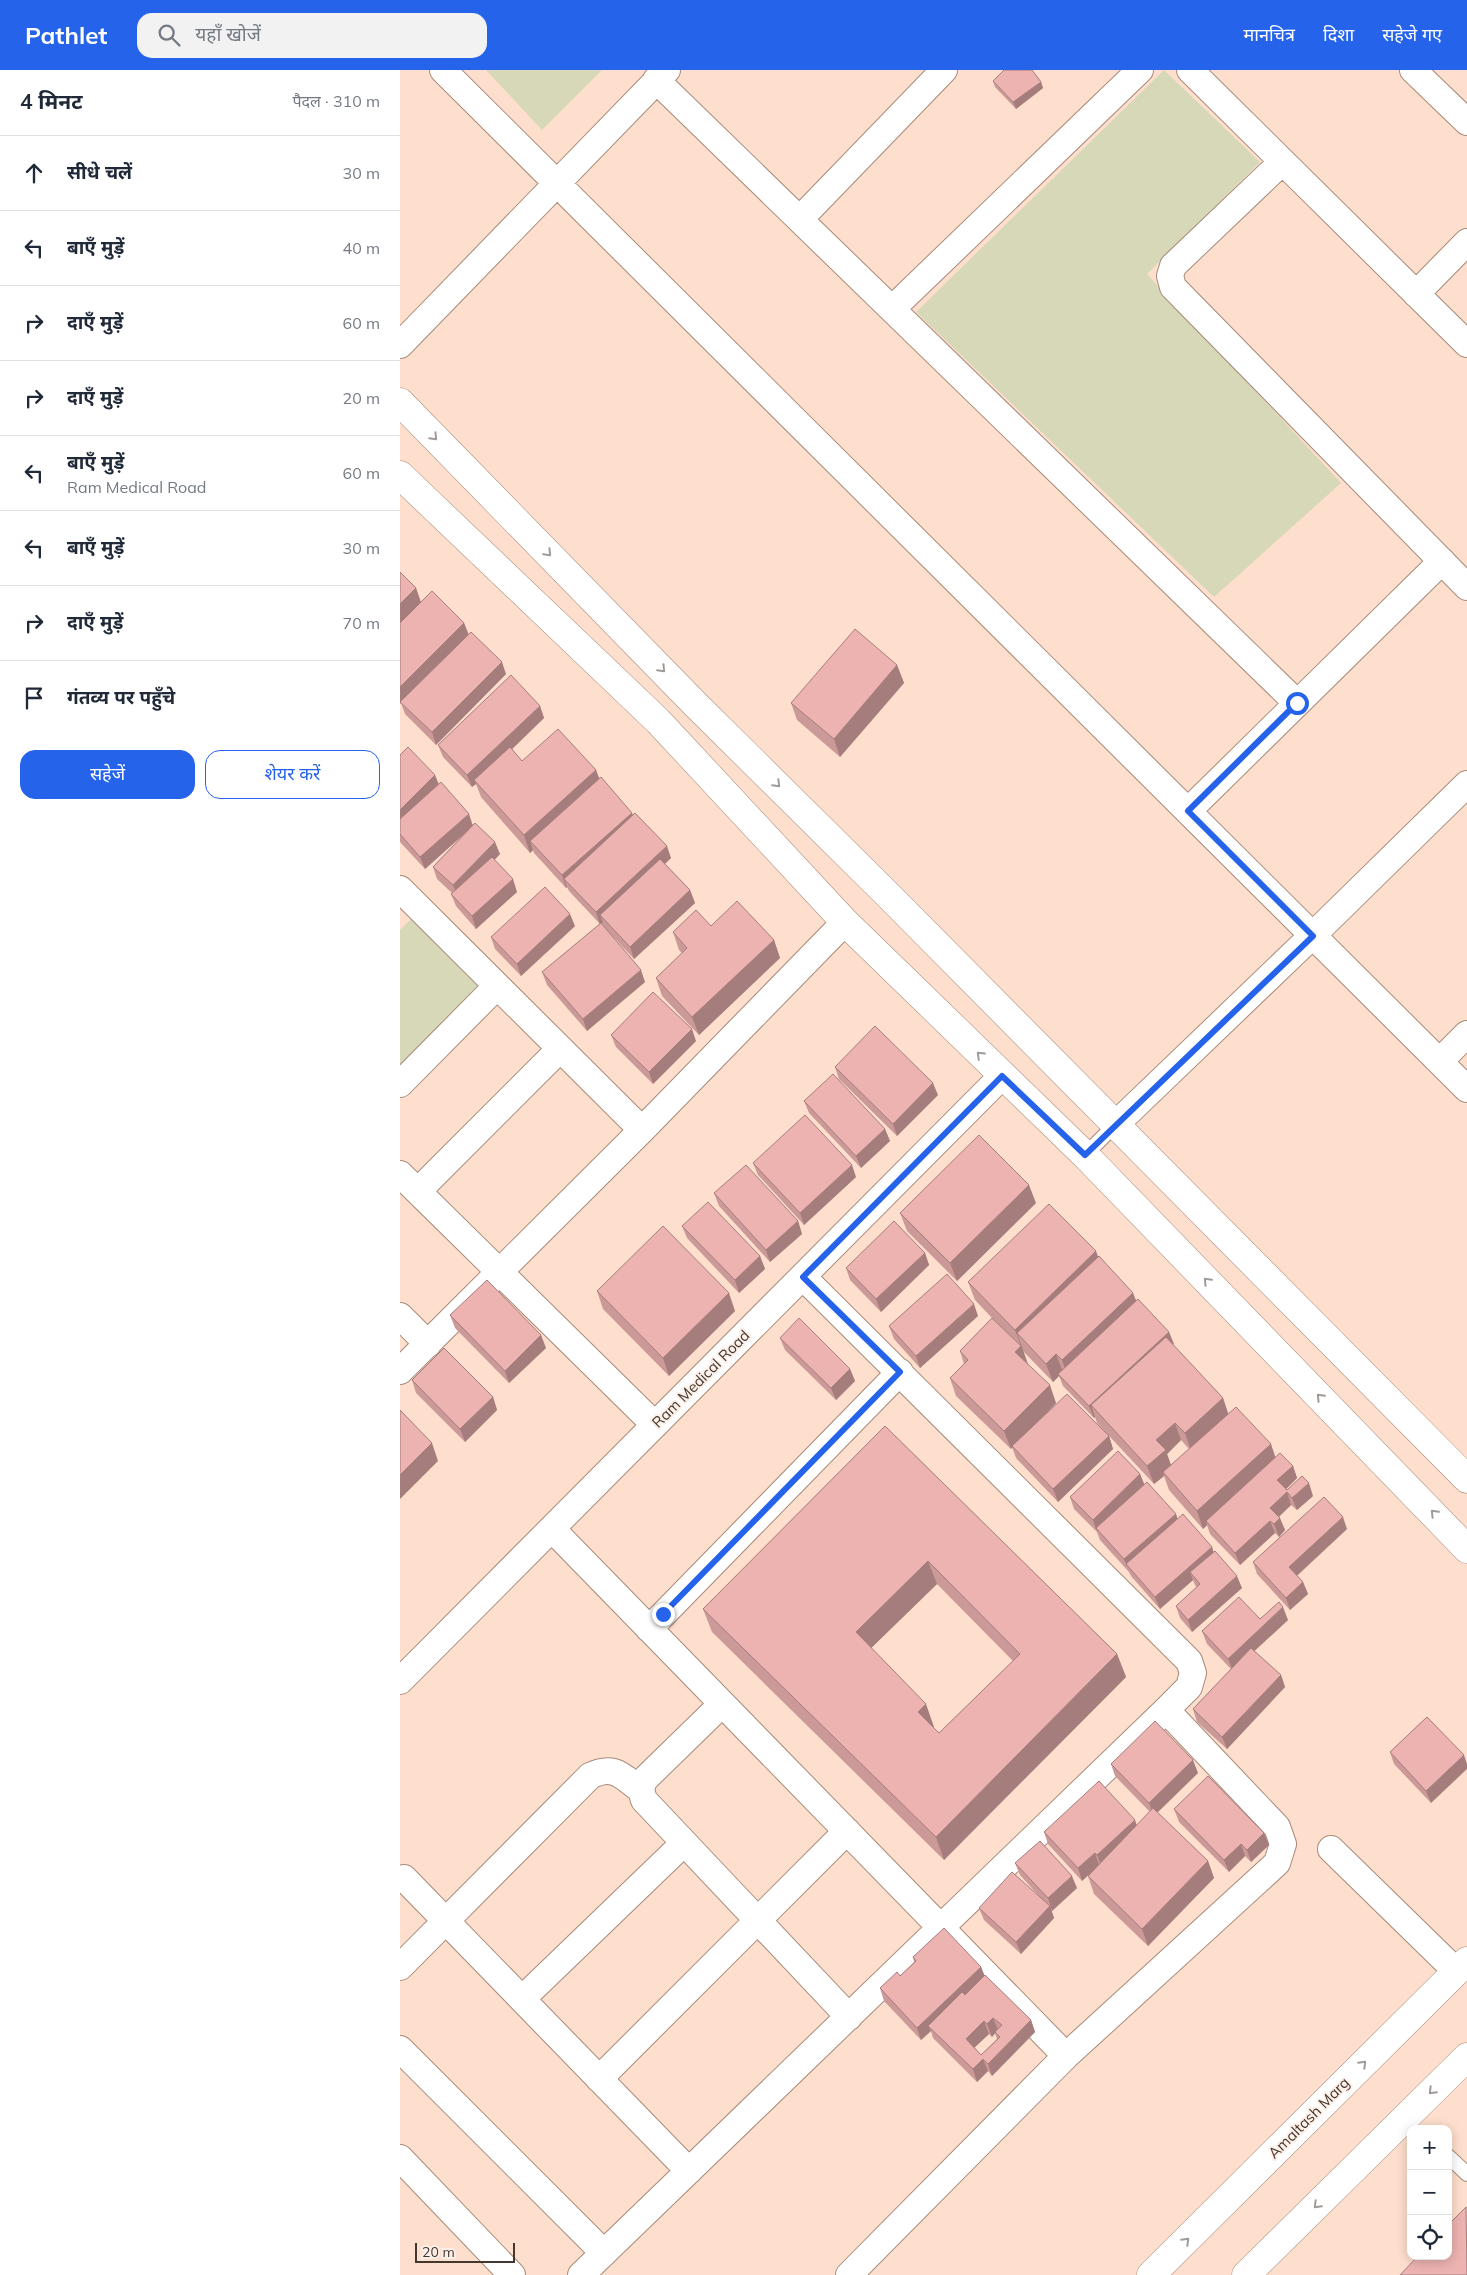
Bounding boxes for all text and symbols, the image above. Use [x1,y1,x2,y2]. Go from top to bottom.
search box [137,13,487,58]
text: Pathlet [25,20,107,50]
icon: search [155,21,183,49]
text: यहाँ खोजें [195,22,261,46]
text: मानचित्र [1244,23,1295,46]
text: दिशा [1323,23,1354,46]
text: सहेजे गए [1382,23,1442,46]
text: 4 मिनट [20,88,82,114]
text: पैदल · 310 m [292,91,380,111]
icon: ahead [20,159,48,187]
text: सीधे चलें [67,160,132,184]
text: 30 m [343,163,380,183]
icon: left [20,234,48,262]
text: बाएँ मुड़ें [67,235,124,259]
text: 40 m [343,238,380,258]
icon: right [20,309,48,337]
text: दाएँ मुड़ें [67,310,123,334]
text: 60 m [343,313,380,333]
icon: right [20,384,48,412]
text: दाएँ मुड़ें [67,385,123,409]
text: 20 m [343,388,380,408]
one-way arrow [428,431,437,440]
text: बाएँ मुड़ें [67,450,124,474]
icon: left [20,459,48,487]
text: 60 m [343,463,380,483]
text: Ram Medical Road [67,477,206,497]
icon: left [20,534,48,562]
text: बाएँ मुड़ें [67,535,124,559]
text: 30 m [343,538,380,558]
one-way arrow [542,547,551,556]
icon: right [20,609,48,637]
text: दाएँ मुड़ें [67,610,123,634]
text: 70 m [343,613,380,633]
one-way arrow [656,664,665,673]
icon: arrive [20,684,48,712]
text: गंतव्य पर पहुँचे [67,685,175,709]
route start [1286,692,1309,715]
button: सहेजें [20,750,195,799]
button: शेयर करें [205,750,380,799]
one-way arrow [771,778,780,787]
one-way arrow [977,1052,986,1061]
one-way arrow [1204,1277,1213,1286]
street label: Ram Medical Road [648,1326,754,1432]
one-way arrow [1317,1394,1326,1403]
one-way arrow [1431,1510,1440,1519]
route end [652,1603,675,1626]
one-way arrow [1357,2061,1366,2070]
street label: Amaltash Marg [1264,2073,1353,2162]
one-way arrow [1429,2085,1438,2094]
map controls [1407,2125,1452,2260]
button: + [1407,2125,1452,2170]
button: − [1407,2170,1452,2215]
one-way arrow [1314,2199,1323,2208]
button: locate [1407,2215,1452,2260]
one-way arrow [1180,2237,1189,2246]
scale bar [415,2240,515,2263]
text: 20 m [422,2243,455,2261]

